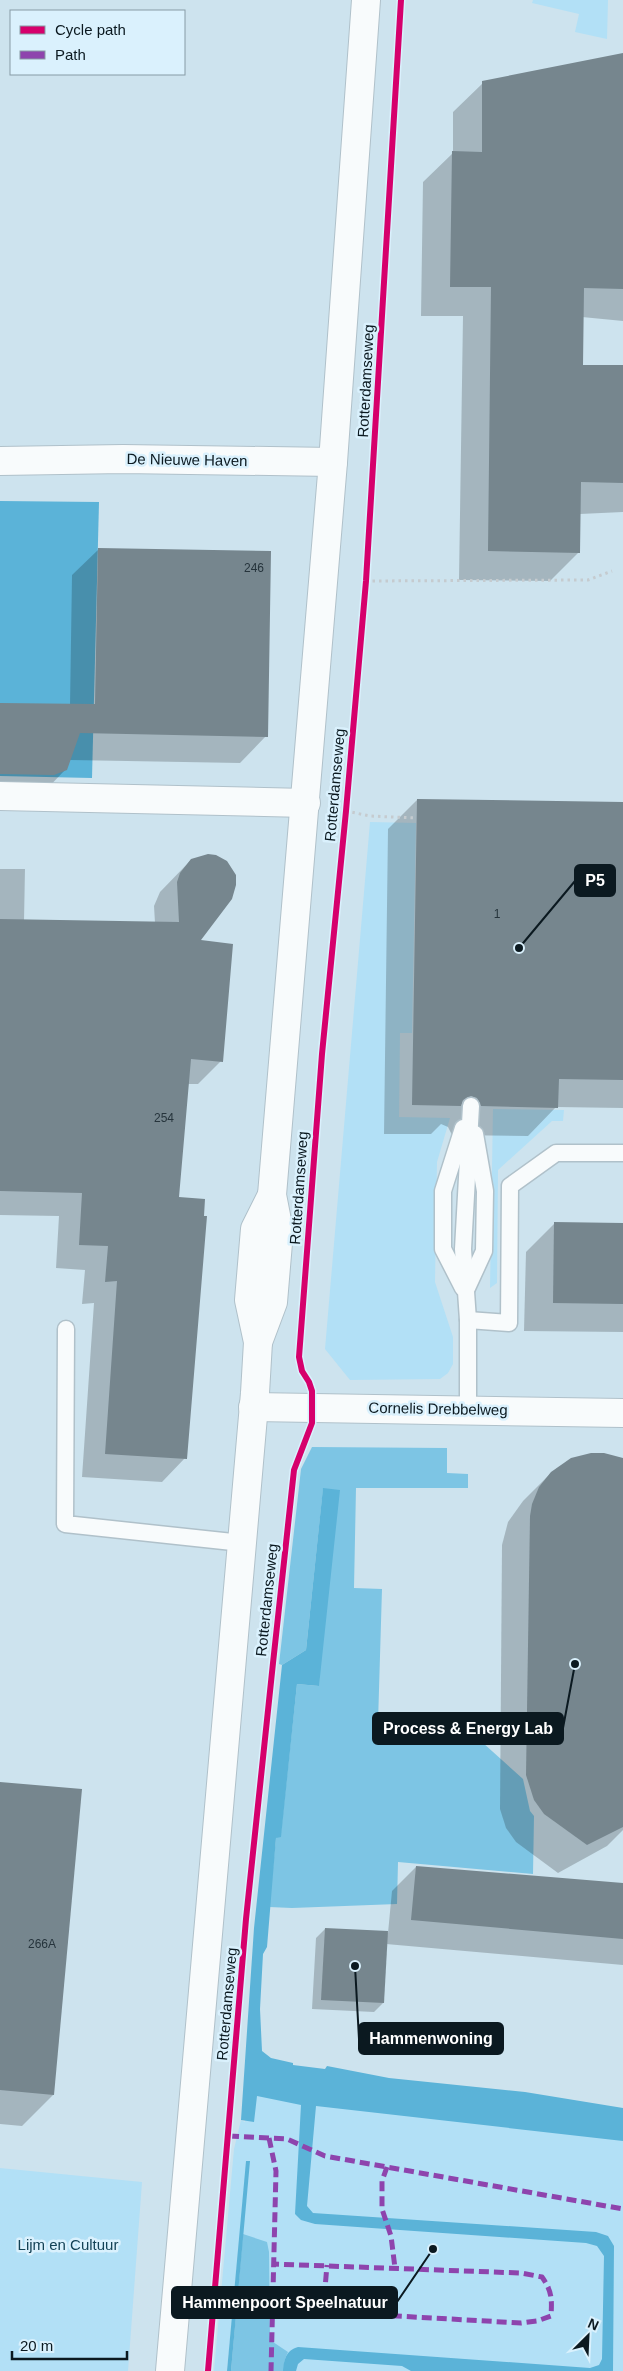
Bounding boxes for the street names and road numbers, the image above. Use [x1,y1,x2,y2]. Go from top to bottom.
street label: Rotterdamseweg [354,324,377,438]
street label: De Nieuwe Haven [126,450,248,469]
street label: Rotterdamseweg [321,728,348,842]
street label: Rotterdamseweg [286,1131,311,1245]
street label: Cornelis Drebbelweg [368,1399,508,1418]
street label: Rotterdamseweg [252,1543,281,1657]
street label: Rotterdamseweg [213,1947,240,2061]

